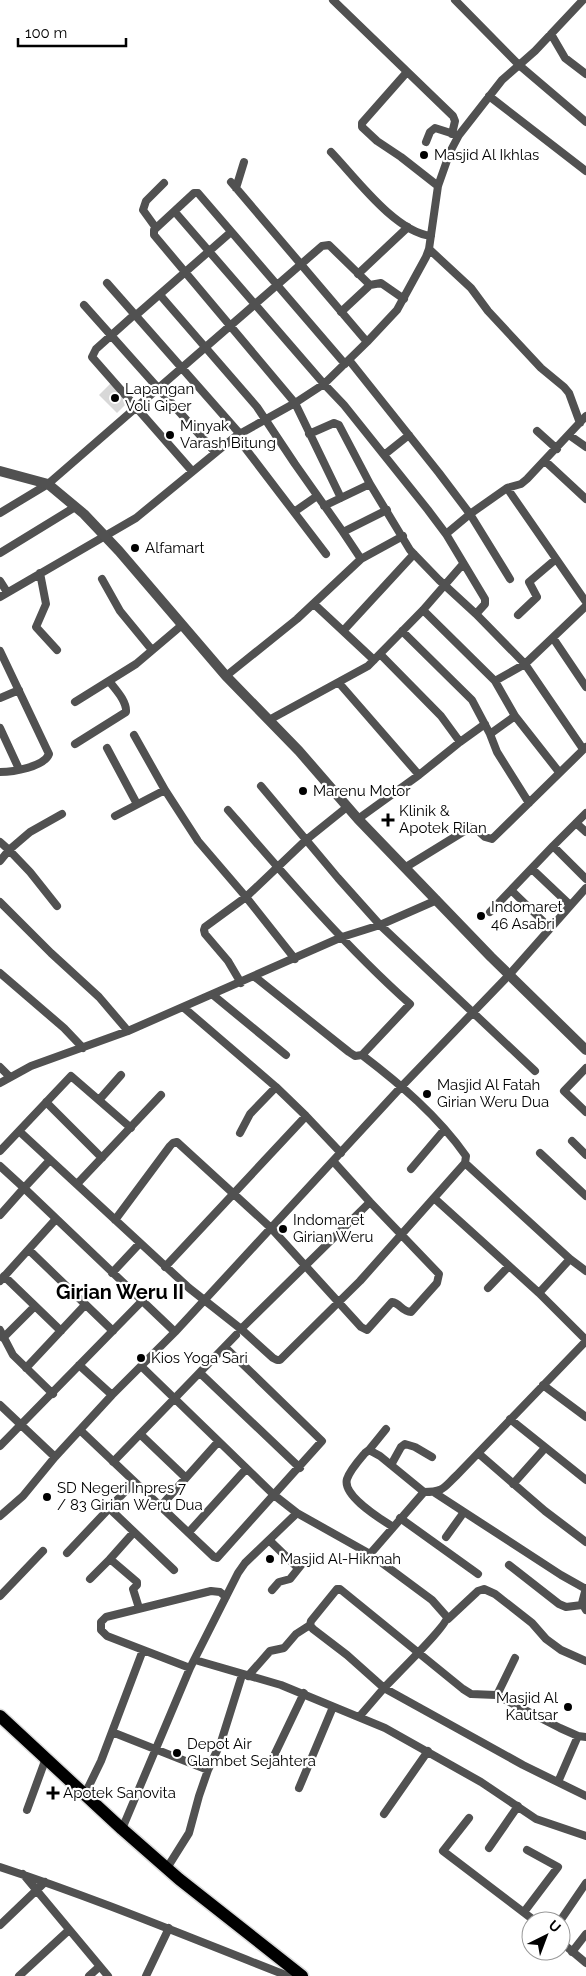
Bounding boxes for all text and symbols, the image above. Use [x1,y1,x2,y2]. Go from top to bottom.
scale bar [18,15,125,47]
text: 100 m [25,24,67,42]
place label: Masjid Al Ikhlas [434,146,539,164]
marker: Masjid Al Ikhlas [418,149,430,161]
place label: Lapangan Voli Giper [125,380,194,415]
marker: Lapangan Voli Giper [109,392,121,404]
place label: Minyak Varash Bitung [180,417,276,452]
marker: Minyak Varash Bitung [164,429,176,441]
place label: Alfamart [145,539,205,557]
marker: Alfamart [129,542,141,554]
place label: Marenu Motor [313,782,411,800]
marker: Marenu Motor [297,785,309,797]
place label: Klinik & Apotek Rilan [399,802,487,837]
marker: Klinik & Apotek Rilan [381,813,395,827]
place label: Indomaret 46 Asabri [491,898,562,933]
marker: Indomaret 46 Asabri [475,910,487,922]
place label: Masjid Al Fatah Girian Weru Dua [437,1076,549,1111]
marker: Masjid Al Fatah Girian Weru Dua [421,1088,433,1100]
place label: Indomaret Girian Weru [293,1211,374,1246]
marker: Indomaret Girian Weru [277,1223,289,1235]
district label: Girian Weru II [56,1280,184,1304]
place label: Kios Yoga Sari [151,1349,248,1367]
marker: Kios Yoga Sari [135,1352,147,1364]
place label: SD Negeri Inpres 7 / 83 Girian Weru Dua [57,1479,203,1514]
marker: SD Negeri Inpres 7 / 83 Girian Weru Dua [41,1491,53,1503]
place label: Masjid Al-Hikmah [280,1550,401,1568]
marker: Masjid Al-Hikmah [264,1553,276,1565]
place label: Masjid Al Kautsar [496,1689,559,1724]
marker: Masjid Al Kautsar [562,1701,574,1713]
place label: Depot Air Glambet Sejahtera [187,1735,316,1770]
marker: Depot Air Glambet Sejahtera [171,1747,183,1759]
place label: Apotek Sanovita [63,1784,176,1802]
marker: Apotek Sanovita [47,1787,59,1799]
north arrow [521,1911,571,1961]
text: U [545,1917,564,1936]

